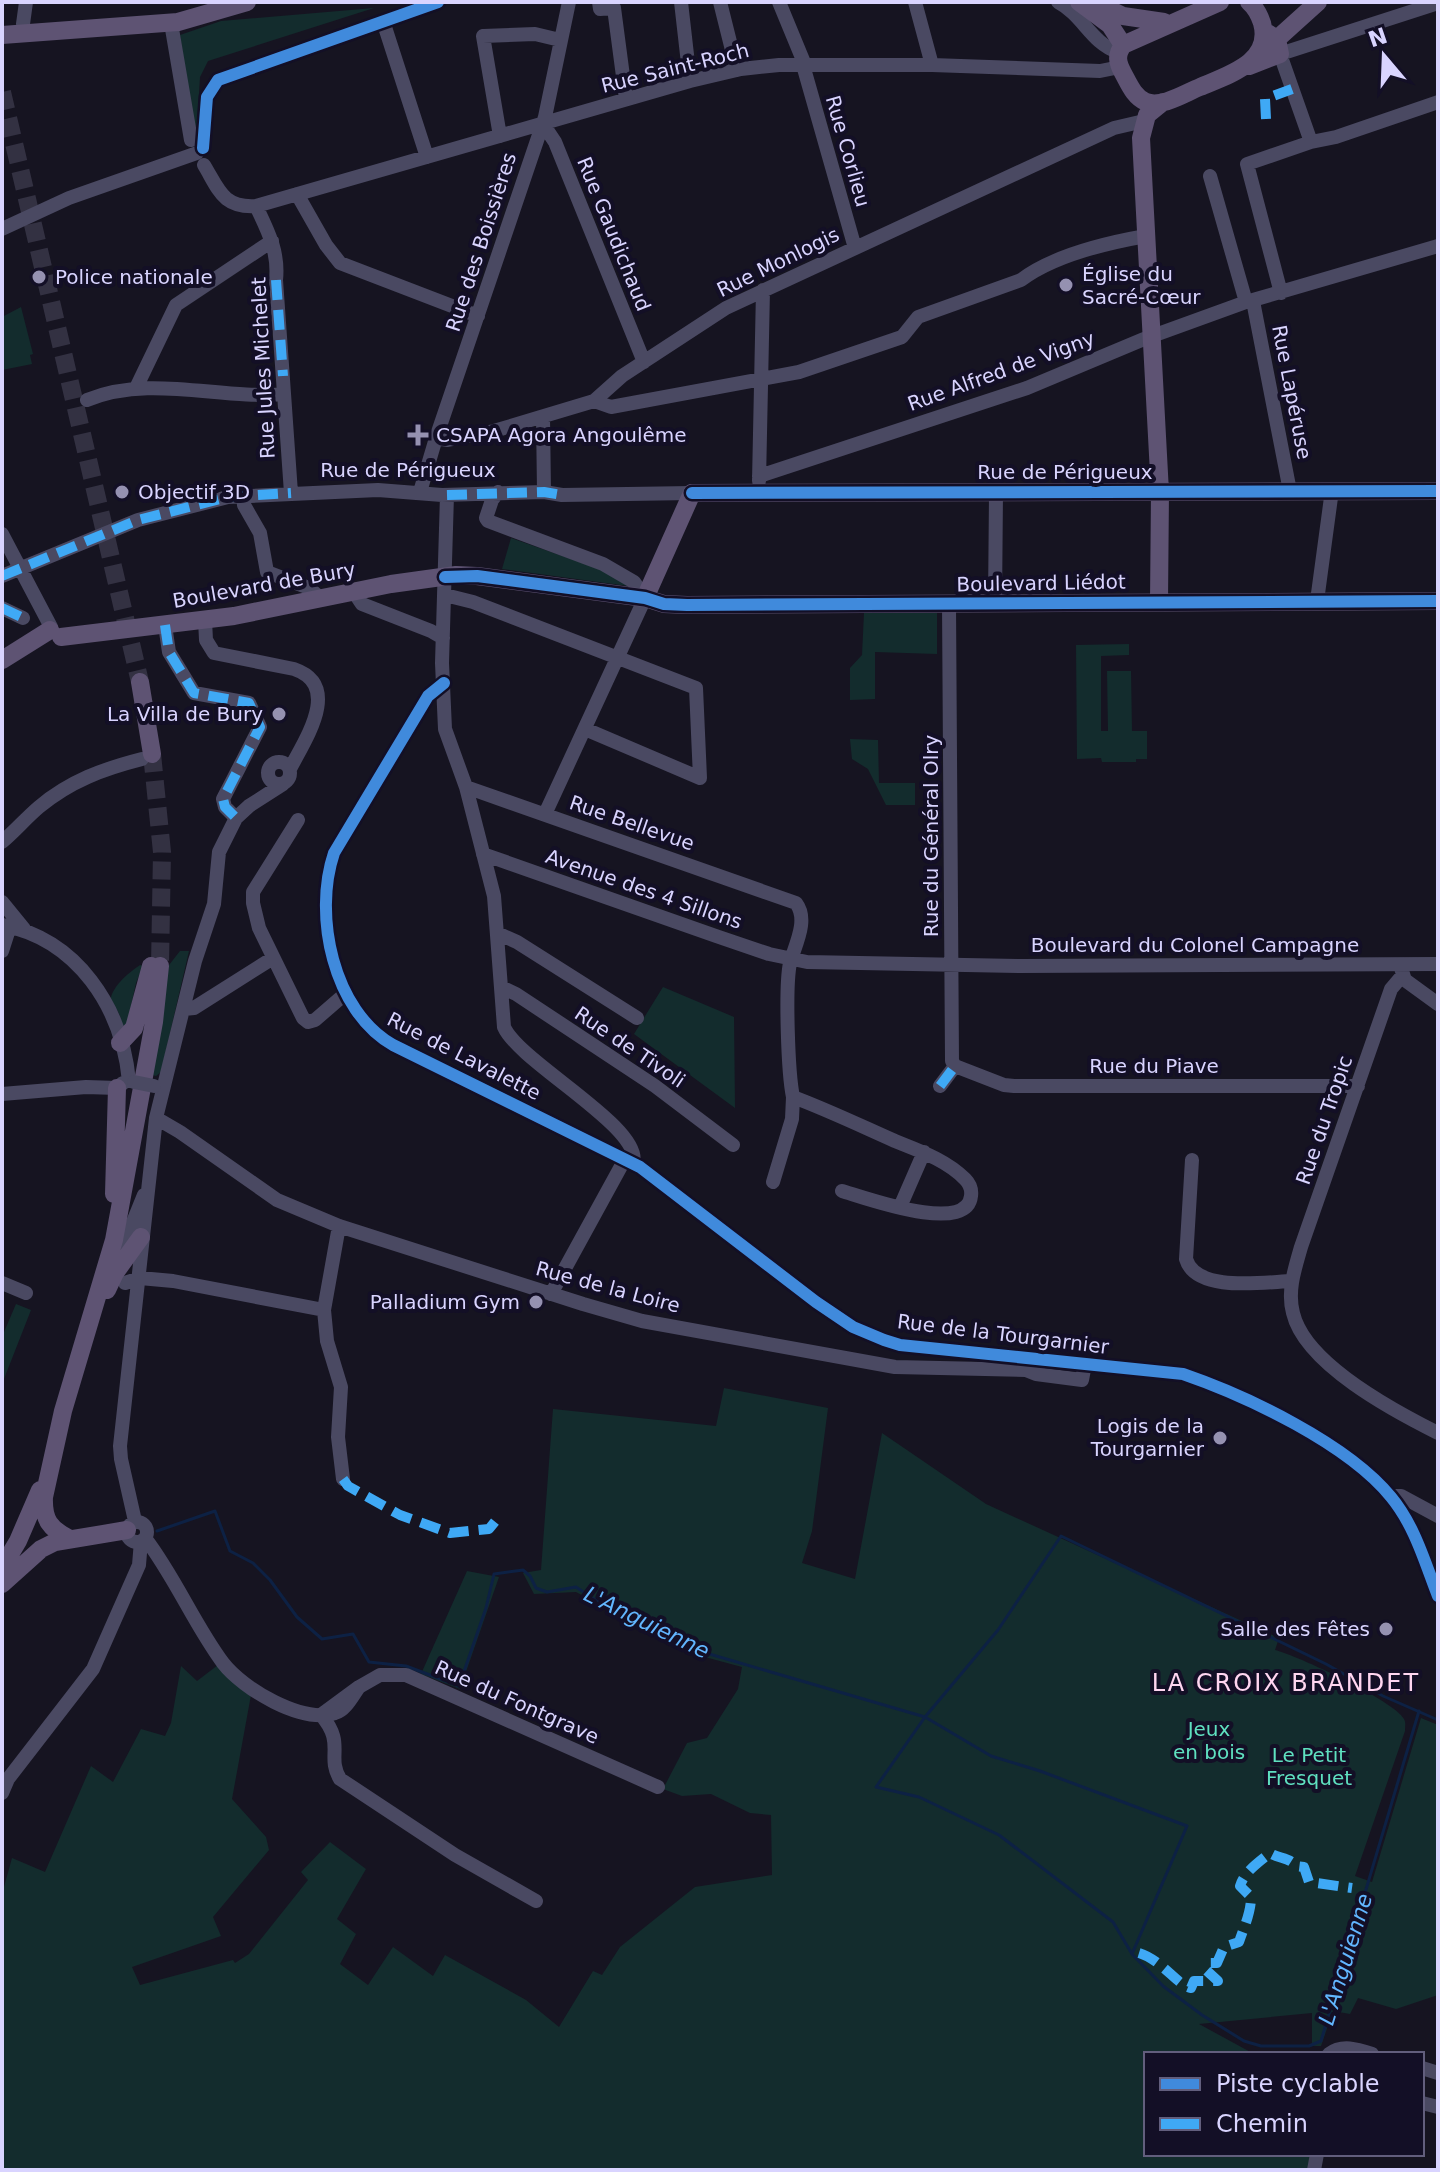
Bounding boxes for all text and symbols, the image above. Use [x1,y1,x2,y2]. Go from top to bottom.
north arrow [1344,16,1424,96]
text: N [1365,23,1390,52]
street label: Rue Saint-Roch [599,38,751,98]
street label: Rue Corlieu [821,92,875,210]
street label: Rue des Boissières [441,149,521,335]
street label: Rue Gaudichaud [572,153,656,315]
street label: Rue Monlogis [713,222,843,302]
place label: Église du Sacré-Cœur [1082,262,1201,309]
place label: Police nationale [55,265,213,289]
marker: Police nationale [30,268,48,286]
street label: Rue Jules Michelet [246,276,280,460]
marker: Église du Sacré-Cœur [1057,276,1075,294]
street label: Rue Lapéruse [1267,323,1317,461]
street label: Rue Alfred de Vigny [904,326,1098,416]
place label: CSAPA Agora Angoulême [436,423,687,447]
marker: CSAPA Agora Angoulême [407,424,429,446]
street label: Rue de Périgueux [320,458,496,482]
street label: Rue de Périgueux [977,460,1153,484]
place label: Objectif 3D [138,480,250,504]
marker: Objectif 3D [113,483,131,501]
street label: Boulevard de Bury [171,557,357,613]
street label: Boulevard Liédot [956,570,1126,596]
place label: La Villa de Bury [107,702,263,726]
marker: La Villa de Bury [270,705,288,723]
street label: Rue du Général Olry [919,735,943,937]
street label: Rue Bellevue [566,790,698,856]
street label: Avenue des 4 Sillons [543,844,745,934]
street label: Boulevard du Colonel Campagne [1031,933,1359,957]
street label: Rue de Tivoli [570,1001,690,1093]
street label: Rue de Lavalette [383,1007,545,1105]
street label: Rue du Tropic [1291,1052,1357,1188]
street label: Rue du Piave [1089,1054,1219,1078]
street label: Rue de la Loire [533,1256,683,1318]
place label: Palladium Gym [370,1290,520,1314]
marker: Palladium Gym [527,1293,545,1311]
street label: Rue de la Tourgarnier [896,1309,1111,1359]
place label: Logis de la Tourgarnier [1090,1414,1205,1461]
marker: Logis de la Tourgarnier [1211,1429,1229,1447]
water label: L'Anguienne [580,1581,714,1664]
place label: Salle des Fêtes [1220,1617,1370,1641]
marker: Salle des Fêtes [1377,1620,1395,1638]
street label: Rue du Fontgrave [431,1655,603,1749]
district label: LA CROIX BRANDET [1152,1669,1420,1697]
park label: Jeux en bois [1173,1717,1245,1764]
park label: Le Petit Fresquet [1266,1743,1352,1790]
water label: L'Anguienne [1314,1890,1377,2028]
legend [1144,2052,1424,2156]
text: Piste cyclable [1216,2070,1380,2098]
text: Chemin [1216,2110,1308,2138]

